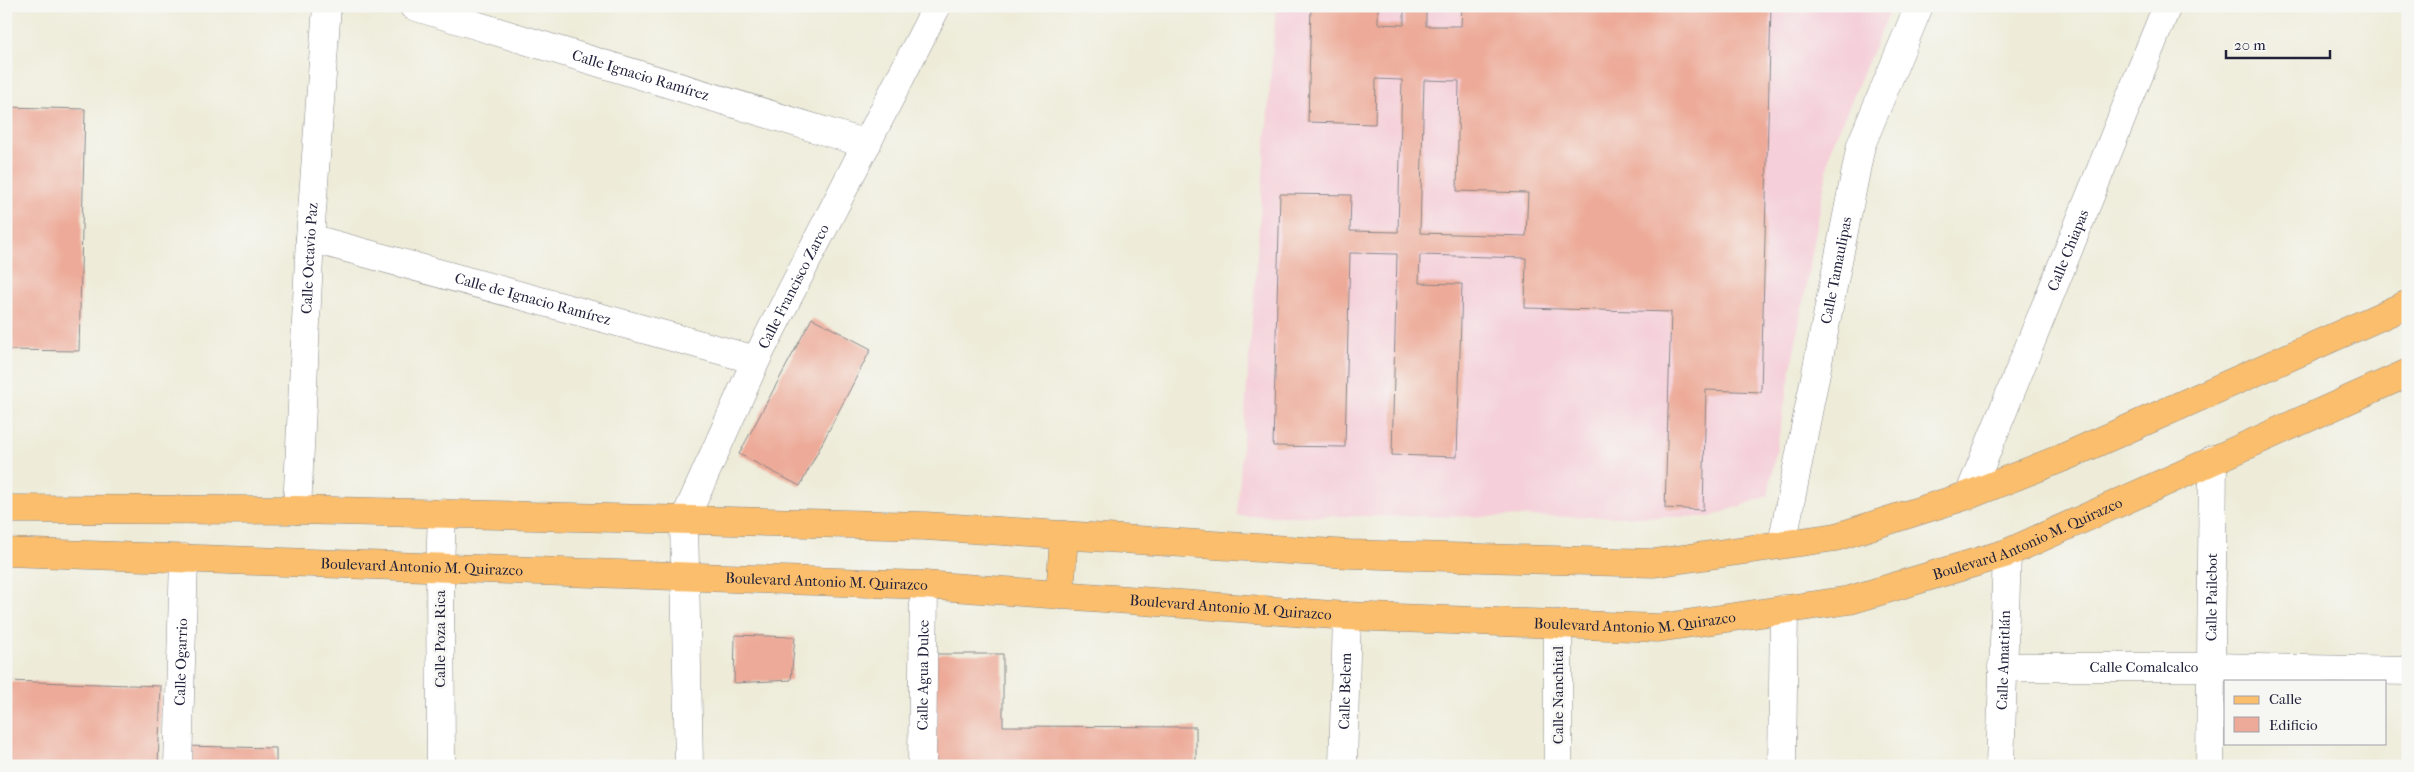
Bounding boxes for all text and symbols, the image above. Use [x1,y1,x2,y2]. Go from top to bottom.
scale bar [2226,28,2330,60]
text: 20 m [2234,36,2266,54]
street label: Calle Ignacio Ramírez [570,46,712,105]
street label: Calle Octavio Paz [297,202,322,314]
street label: Calle Chiapas [2044,206,2093,294]
street label: Calle Tamaulipas [1817,215,1856,325]
street label: Calle Francisco Zarco [754,221,833,352]
street label: Calle de Ignacio Ramírez [453,269,613,329]
street label: Boulevard Antonio M. Quirazco [1930,493,2125,584]
street label: Calle Pailebot [2202,552,2221,641]
street label: Boulevard Antonio M. Quirazco [320,554,524,580]
street label: Boulevard Antonio M. Quirazco [725,569,928,594]
street label: Calle Poza Rica [431,589,449,688]
street label: Boulevard Antonio M. Quirazco [1129,591,1333,624]
street label: Boulevard Antonio M. Quirazco [1533,608,1737,637]
street label: Calle Amatitlán [1993,610,2014,710]
street label: Calle Ogarrio [171,618,191,706]
street label: Calle Agua Dulce [913,619,933,730]
street label: Calle Nanchital [1549,646,1567,744]
street label: Calle Belem [1335,652,1355,730]
street label: Calle Comalcalco [2090,658,2199,676]
legend [2224,680,2386,744]
text: Calle [2269,690,2302,708]
text: Edificio [2269,716,2318,734]

